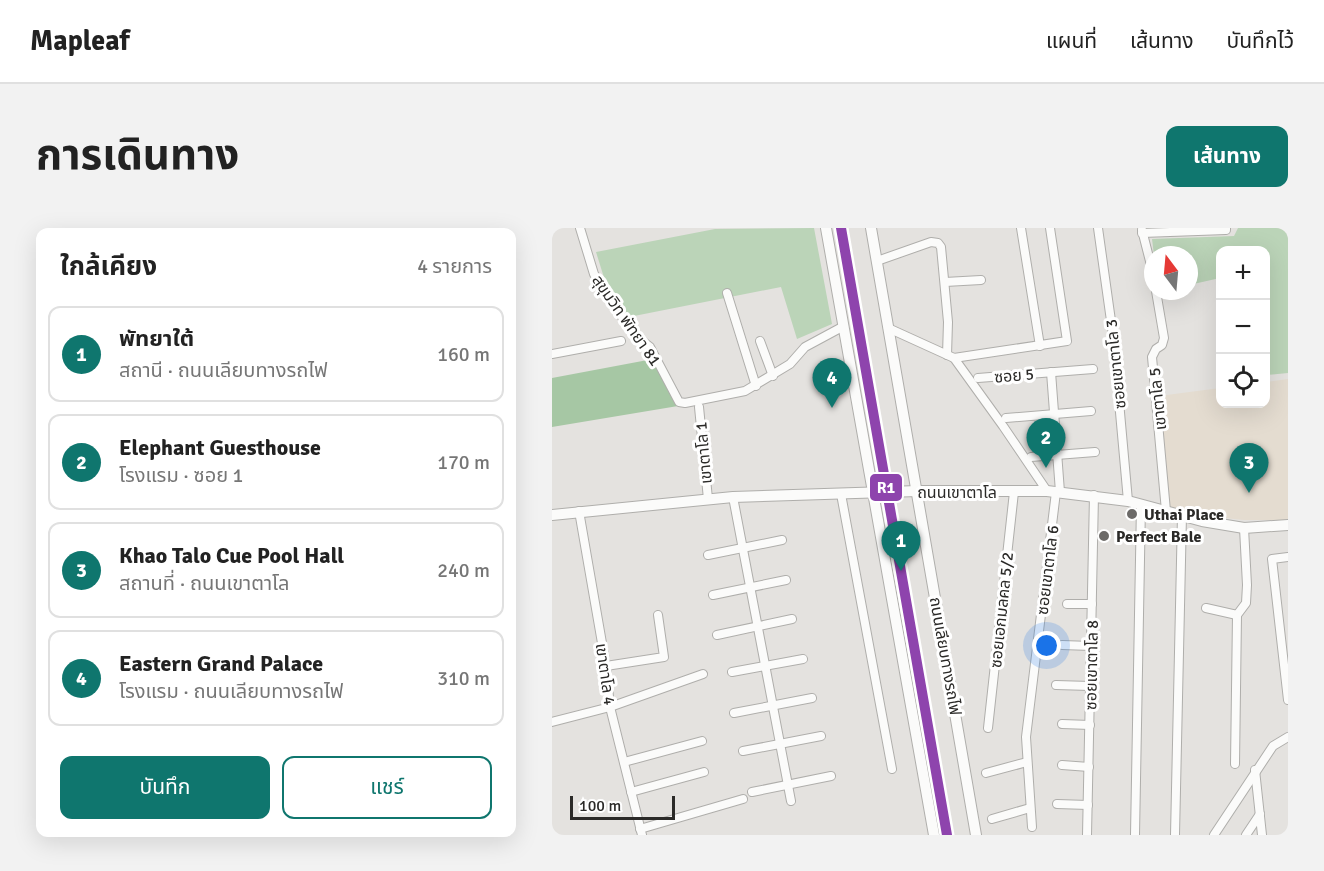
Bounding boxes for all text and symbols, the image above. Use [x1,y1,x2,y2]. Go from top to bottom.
text: Mapleaf [30,24,130,58]
text: แผนที่ [1046,28,1097,54]
text: เส้นทาง [1130,28,1194,54]
text: บันทึกไว้ [1227,28,1294,54]
button: เส้นทาง [1166,126,1288,187]
text: การเดินทาง [36,130,239,181]
north arrow [1144,246,1198,300]
map controls [1216,246,1270,408]
button: + [1216,246,1270,300]
text: ใกล้เคียง [60,251,157,283]
text: 4 รายการ [417,254,492,279]
street label: สุขุมวิท พัทยา 81 [587,271,665,370]
button: − [1216,300,1270,354]
street label: ซอยเขาตาโล 3 [1101,318,1131,410]
text: พัทยาใต้ [119,325,194,352]
text: 1 [76,342,87,367]
text: 160 m [437,342,490,367]
button: locate [1216,354,1270,408]
text: สถานี · ถนนเลียบทางรถไฟ [119,358,328,383]
pin: 4 [812,358,852,408]
street label: ซอย 5 [993,364,1035,388]
street label: เขาตาโล 5 [1145,367,1171,431]
pin: 2 [1026,418,1066,468]
street label: เขาตาโล 1 [691,421,717,485]
text: Elephant Guesthouse [119,434,321,461]
pin: 3 [1230,444,1268,493]
text: 2 [76,450,87,475]
text: 170 m [437,450,490,475]
text: โรงแรม · ซอย 1 [119,463,243,488]
line badge: R1 [869,473,903,502]
text: R1 [877,478,896,498]
street label: ถนนเขาตาโล [917,483,997,503]
place label: Uthai Place [1144,505,1224,525]
marker: Uthai Place [1125,507,1139,521]
pin: 1 [882,522,920,571]
street label: ซอยเขาตาโล 6 [1033,524,1063,616]
place label: Perfect Bale [1116,527,1202,547]
marker: Perfect Bale [1097,529,1111,543]
text: Khao Talo Cue Pool Hall [119,542,344,569]
street label: ซอยเอกมลคล 5/2 [986,551,1018,669]
text: 3 [76,558,87,583]
text: 240 m [437,558,490,583]
text: สถานที่ · ถนนเขาตาโล [119,571,289,596]
street label: ถนนเลียบทางรถไฟ [925,595,965,717]
street label: ซอยเขาตาโล 8 [1081,620,1103,710]
your location [1032,631,1061,660]
street label: เขาตาโล 4 [591,642,619,707]
text: Eastern Grand Palace [119,650,323,677]
text: 4 [76,666,87,691]
text: 310 m [437,666,490,691]
text: โรงแรม · ถนนเลียบทางรถไฟ [119,679,343,704]
button: บันทึก [60,756,270,819]
button: แชร์ [282,756,492,819]
scale bar [570,793,675,820]
text: 100 m [579,796,621,816]

